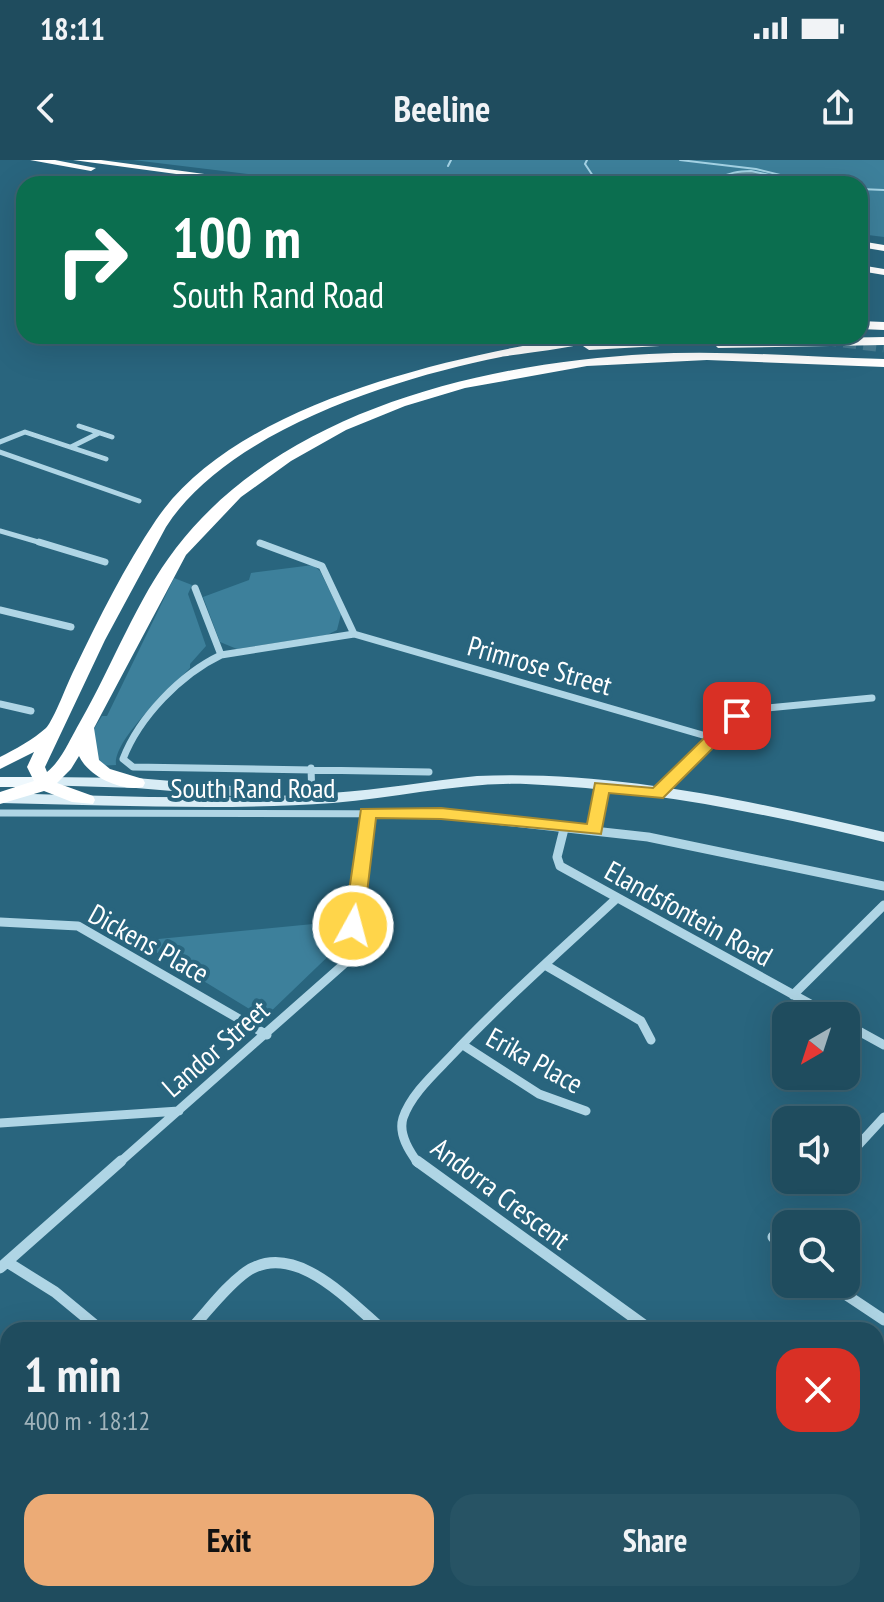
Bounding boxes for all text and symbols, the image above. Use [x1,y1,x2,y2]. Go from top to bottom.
text: 18:11 [40,9,105,48]
text: Beeline [394,85,490,132]
icon: back [24,86,68,130]
icon: share [816,86,860,130]
text: 100 m [172,201,301,273]
icon: right [40,208,144,312]
text: South Rand Road [172,271,384,318]
street label: Primrose Street [464,627,617,703]
pin [703,682,771,750]
icon: arrive [715,694,759,738]
street label: South Rand Road [171,769,335,806]
street label: Elandsfontein Road [599,852,779,974]
position arrow [311,884,395,968]
street label: Dickens Place [82,895,216,991]
street label: Landor Street [154,991,277,1105]
north arrow [772,1002,860,1090]
map controls [772,1002,860,1298]
street label: Erika Place [480,1018,590,1102]
button: sound [772,1106,860,1194]
street label: Andorra Crescent [424,1129,578,1257]
button: search [772,1210,860,1298]
text: 1 min [24,1343,121,1405]
button: close [776,1348,860,1432]
text: 400 m · 18:12 [24,1404,150,1437]
button: Exit [24,1494,434,1586]
button: Share [450,1494,860,1586]

